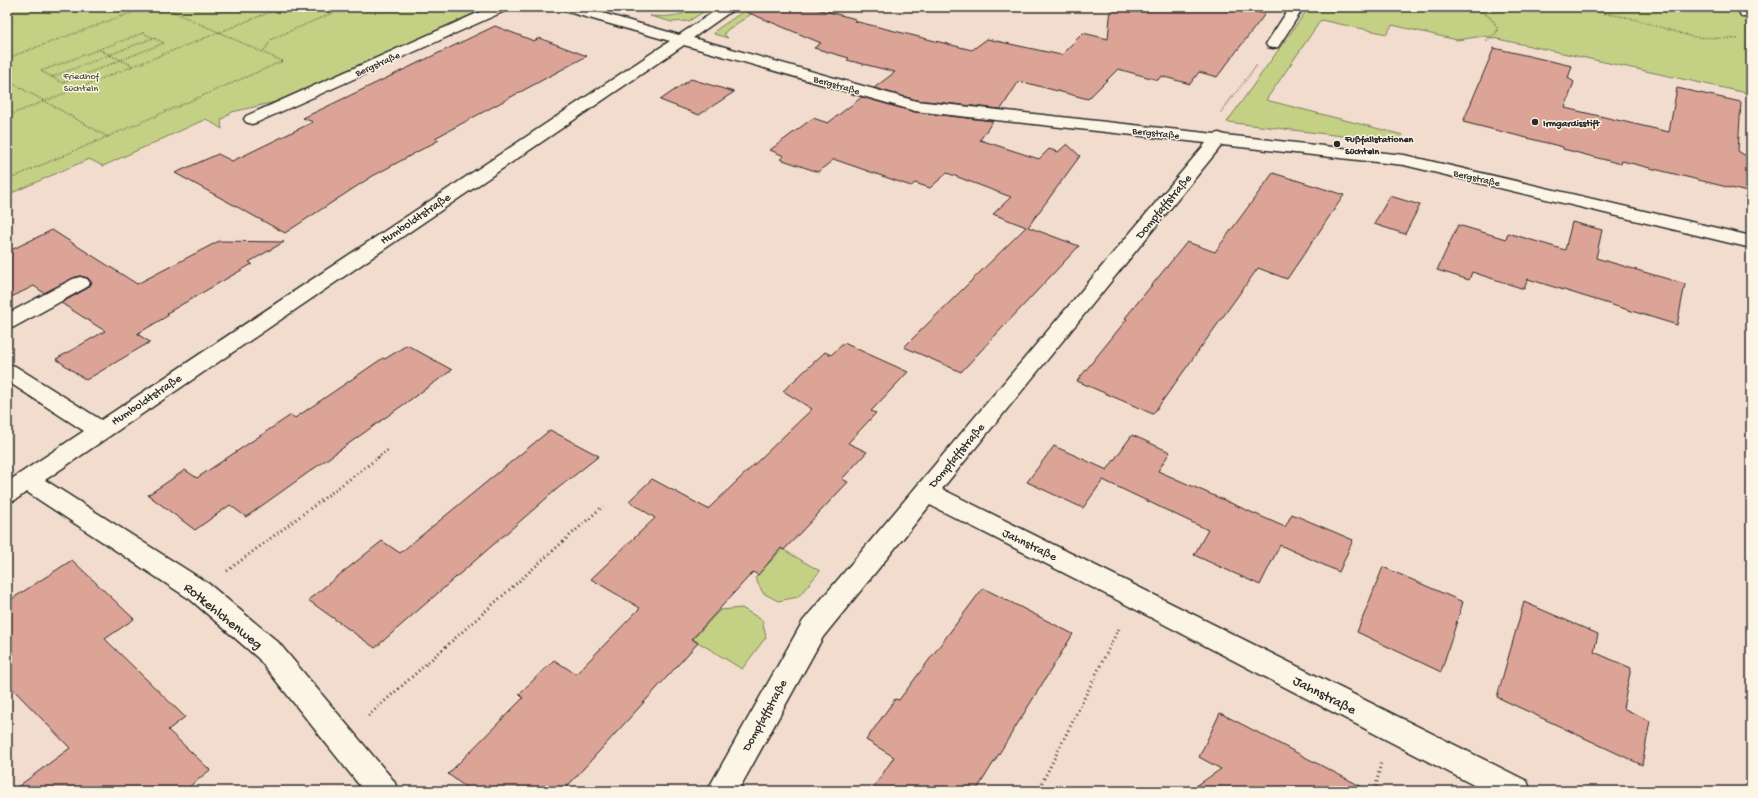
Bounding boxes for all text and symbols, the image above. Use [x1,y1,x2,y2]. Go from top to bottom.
street label: Bergstraße [353,49,403,80]
park label: Friedhof Süchteln [62,71,100,95]
street label: Bergstraße [811,73,862,98]
marker: Irmgardisstift [1530,117,1540,127]
place label: Irmgardisstift [1543,118,1601,130]
street label: Bergstraße [1130,125,1181,143]
place label: Fußfallstationen Süchteln [1344,134,1414,158]
marker: Fußfallstationen Süchteln [1332,139,1342,149]
street label: Bergstraße [1451,168,1502,190]
street label: Dompfaffstraße [1133,172,1196,243]
street label: Humboldtstraße [378,191,455,248]
street label: Humboldtstraße [109,372,186,429]
street label: Dompfaffstraße [926,421,989,492]
street label: Jahnstraße [1000,527,1059,565]
street label: Rotkehlchenweg [180,580,265,654]
street label: Jahnstraße [1289,673,1359,720]
street label: Dompfaffstraße [740,677,792,755]

